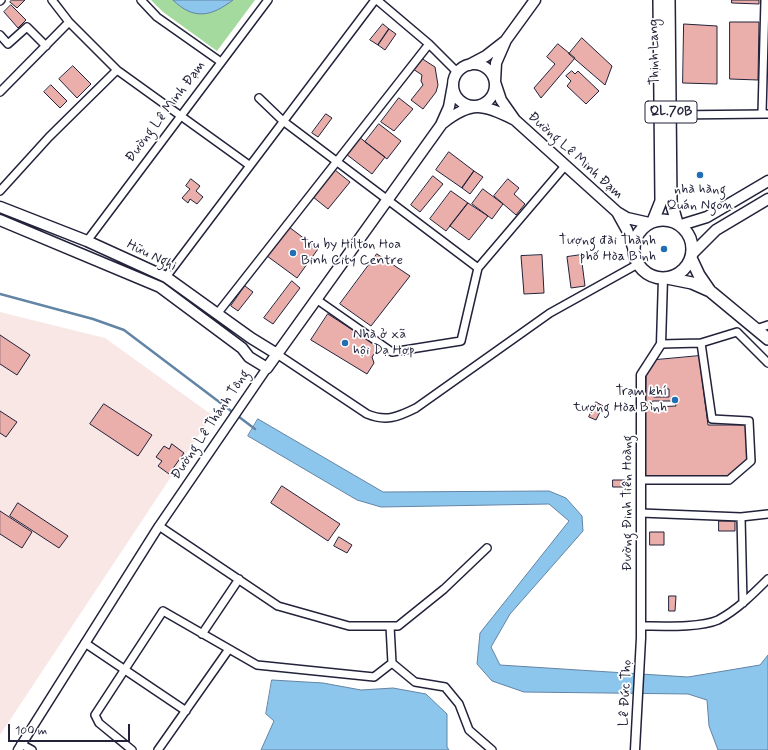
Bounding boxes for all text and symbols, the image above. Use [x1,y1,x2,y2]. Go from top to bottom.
street label: Thịnh Lang [646,19,664,85]
street label: Đường Lê Minh Đạm [122,58,210,166]
road number: QL.70B [645,101,697,123]
street label: Đường Lê Minh Đạm [524,109,626,203]
marker: nhà hàng Quán Ngon [695,170,705,180]
place label: nhà hàng Quán Ngon [667,182,733,214]
place label: Tượng đài Thành phố Hòa Bình [559,233,656,266]
street label: Hữu Nghị [124,237,178,275]
place label: Tru by Hilton Hoa Binh City Centre [301,237,403,270]
marker: Tượng đài Thành phố Hòa Bình [659,244,669,254]
marker: Tru by Hilton Hoa Binh City Centre [288,248,298,258]
place label: Nhà ở xã hội Dạ Hợp [353,327,415,360]
marker: Nhà ở xã hội Dạ Hợp [340,338,350,348]
street label: Đường Lê Thánh Tông [168,367,254,483]
place label: Trạm khí tượng Hòa Bình [573,384,667,416]
marker: Trạm khí tượng Hòa Bình [670,395,680,405]
street label: Đường Đinh Tiên Hoàng [620,435,636,571]
street label: Lê Đức Thọ [616,659,636,727]
scale bar [10,716,132,742]
text: 100 m [15,723,47,739]

